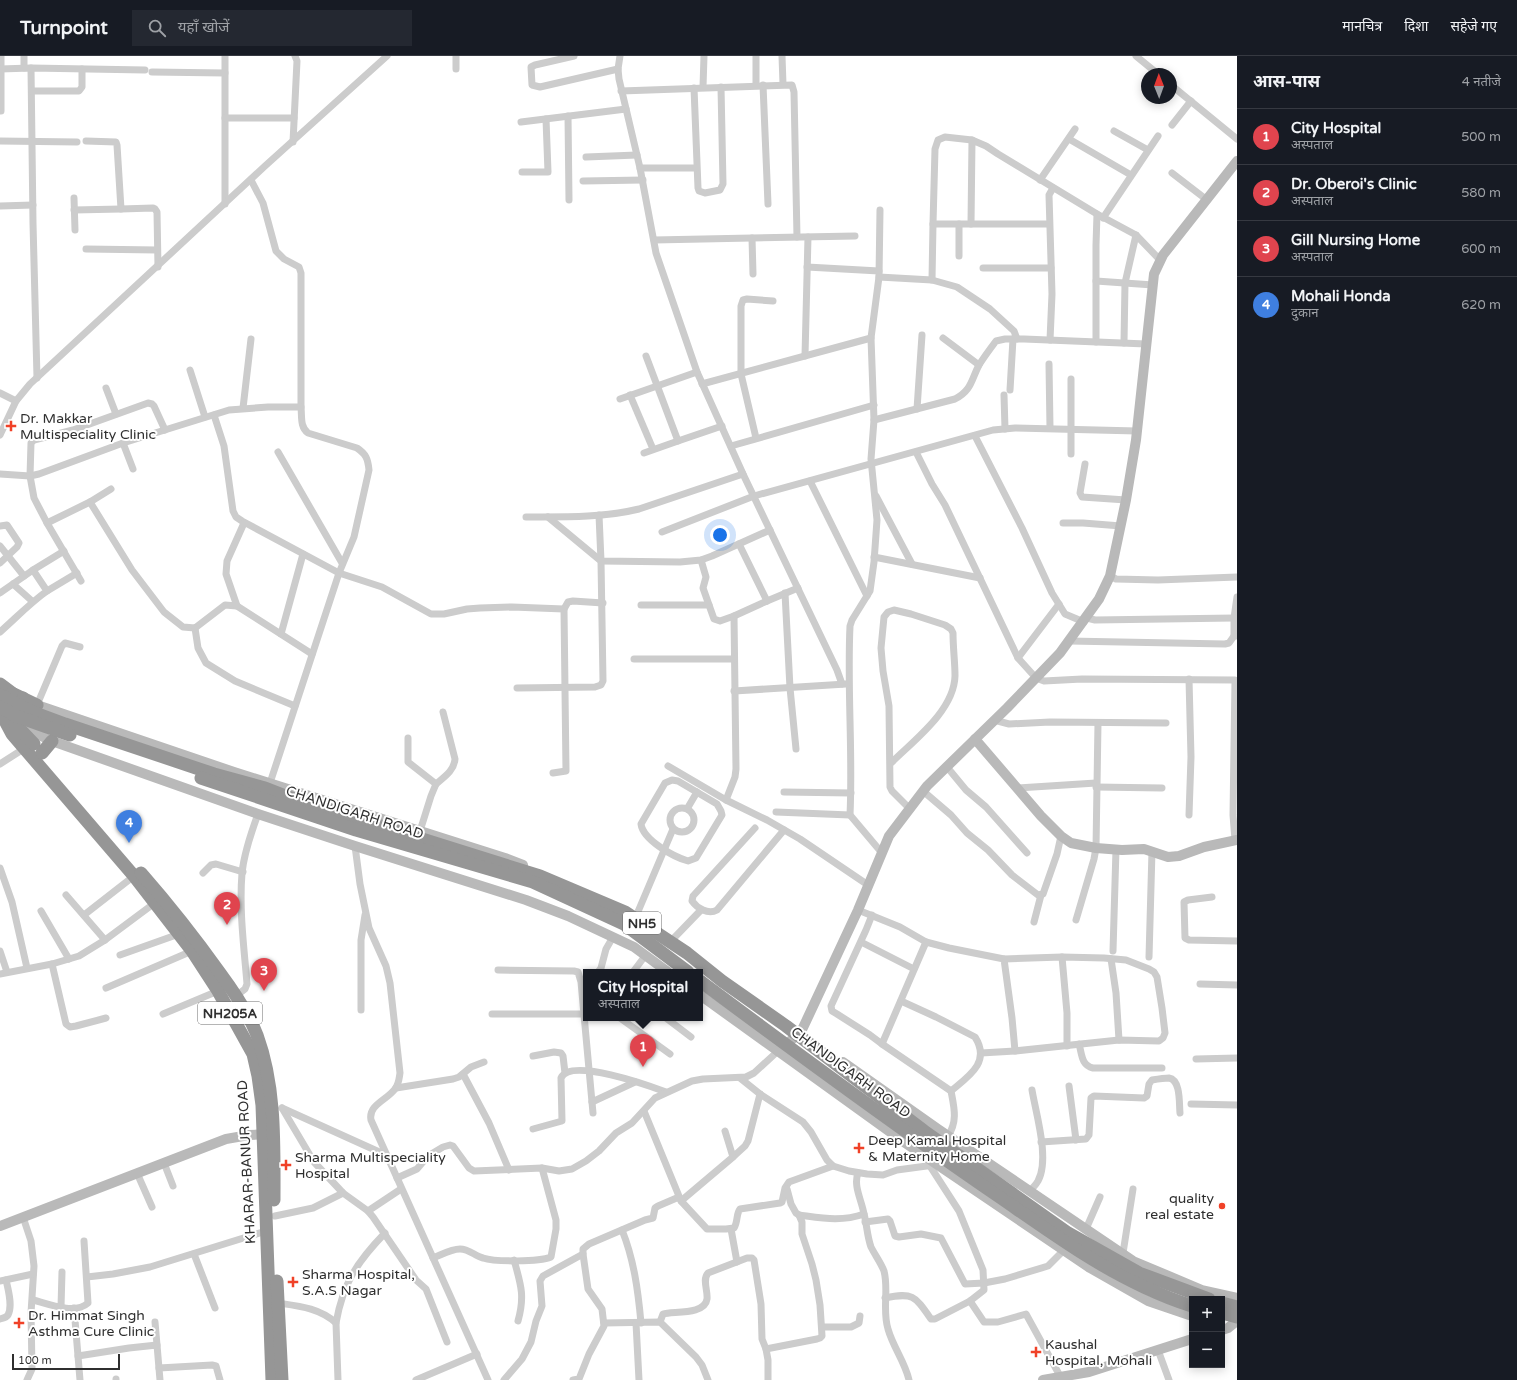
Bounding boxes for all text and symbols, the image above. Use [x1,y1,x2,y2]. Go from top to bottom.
search box [132,10,412,46]
text: Turnpoint [20,17,108,39]
icon: search [146,17,168,39]
text: यहाँ खोजें [178,18,229,36]
text: मानचित्र [1342,18,1382,35]
text: दिशा [1404,18,1428,35]
text: सहेजे गए [1450,18,1497,35]
north arrow [1141,68,1177,104]
text: आस-पास [1253,71,1320,92]
text: 4 नतीजे [1462,74,1501,90]
text: City Hospital [1291,119,1381,137]
text: 1 [1262,129,1270,145]
text: 500 m [1461,129,1501,145]
text: अस्पताल [1291,137,1333,153]
text: Dr. Oberoi's Clinic [1291,175,1417,193]
text: 2 [1262,185,1270,201]
text: 580 m [1461,185,1501,201]
text: अस्पताल [1291,193,1333,209]
text: Gill Nursing Home [1291,231,1420,249]
text: 3 [1262,241,1270,257]
text: 600 m [1461,241,1501,257]
text: अस्पताल [1291,249,1333,265]
text: Mohali Honda [1291,287,1391,305]
text: 4 [1262,297,1270,313]
text: 620 m [1461,297,1501,313]
text: दुकान [1291,305,1318,321]
place label: Dr. Makkar Multispeciality Clinic [20,410,156,443]
marker: Dr. Makkar Multispeciality Clinic [5,420,17,432]
your location [710,525,730,545]
street label: CHANDIGARH ROAD [284,782,426,843]
pin: 4 [116,810,142,843]
pin: 2 [214,892,240,925]
road number: NH5 [623,912,661,934]
pin: 3 [251,958,277,991]
popup [583,969,703,1021]
text: City Hospital [598,978,688,996]
text: अस्पताल [598,996,640,1012]
road number: NH205A [198,1002,262,1024]
street label: CHANDIGARH ROAD [788,1023,914,1122]
pin: 1 [630,1034,656,1067]
street label: KHARAR-BANUR ROAD [234,1080,259,1244]
place label: Deep Kamal Hospital & Maternity Home [868,1132,1006,1165]
marker: Deep Kamal Hospital & Maternity Home [853,1142,865,1154]
place label: Sharma Multispeciality Hospital [295,1149,446,1182]
marker: Sharma Multispeciality Hospital [280,1159,292,1171]
place label: quality real estate [1145,1190,1214,1223]
marker: quality real estate [1217,1201,1227,1211]
place label: Sharma Hospital, S.A.S Nagar [302,1266,415,1299]
marker: Sharma Hospital, S.A.S Nagar [287,1276,299,1288]
map controls [1189,1296,1225,1368]
button: + [1189,1296,1225,1332]
place label: Dr. Himmat Singh Asthma Cure Clinic [28,1307,154,1340]
marker: Dr. Himmat Singh Asthma Cure Clinic [13,1317,25,1329]
button: − [1189,1332,1225,1368]
place label: Kaushal Hospital, Mohali [1045,1336,1152,1369]
marker: Kaushal Hospital, Mohali [1030,1346,1042,1358]
scale bar [12,1352,120,1371]
text: 100 m [18,1354,52,1367]

